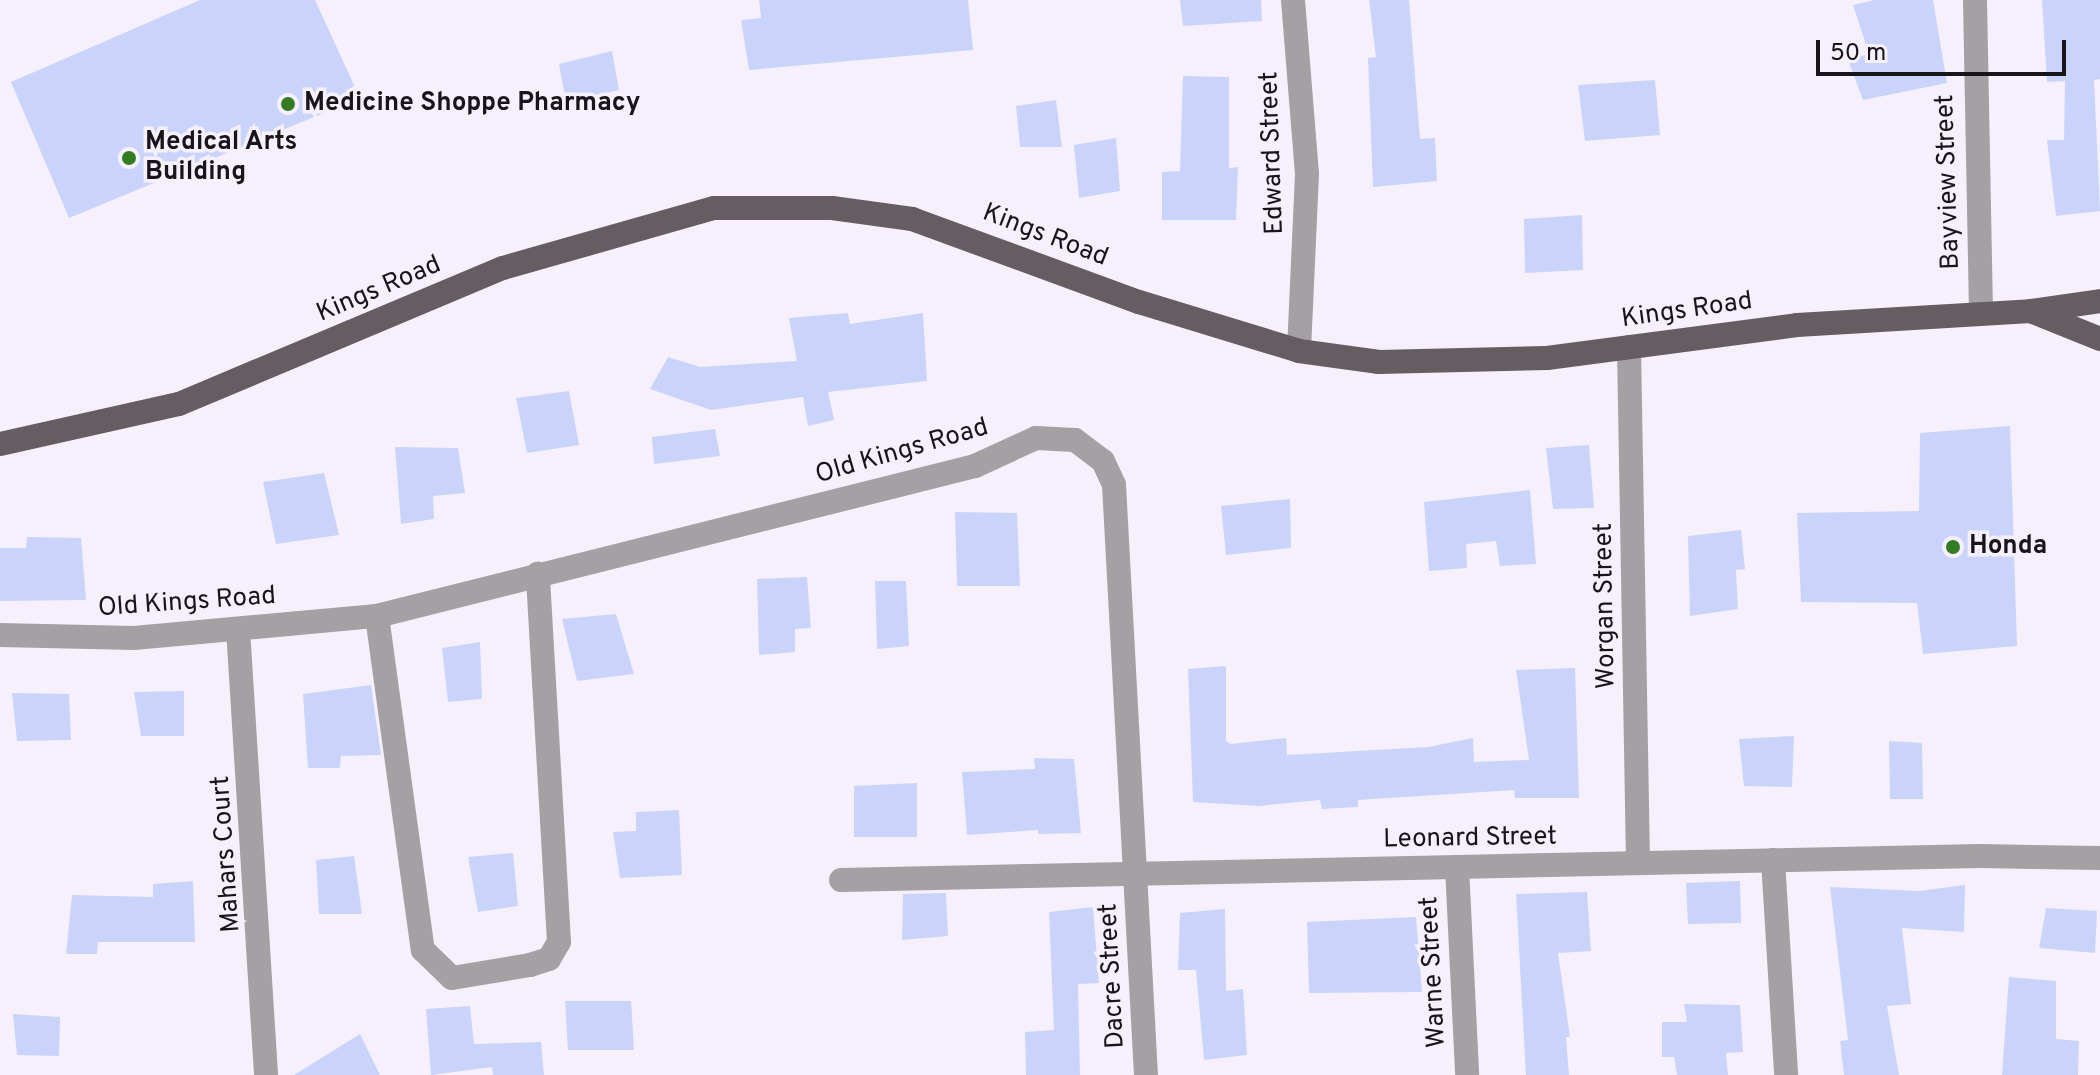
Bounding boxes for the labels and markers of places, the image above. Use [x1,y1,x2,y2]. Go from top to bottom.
place label: Medicine Shoppe Pharmacy [304,88,640,120]
marker: Medicine Shoppe Pharmacy [279,95,297,113]
place label: Medical Arts Building [145,127,298,188]
marker: Medical Arts Building [120,149,138,167]
place label: Honda [1969,531,2047,563]
marker: Honda [1944,538,1962,556]

